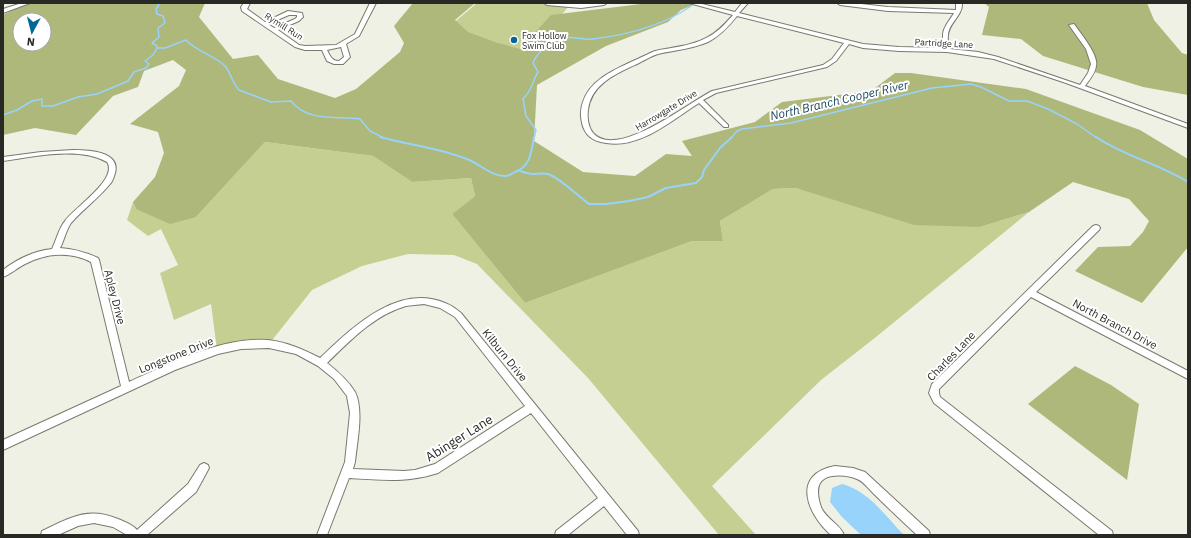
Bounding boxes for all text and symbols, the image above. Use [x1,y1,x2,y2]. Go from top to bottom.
street label: Rymill Run [263,10,305,42]
north arrow [12,12,52,52]
place label: Fox Hollow Swim Club [522,30,567,51]
text: N [26,34,36,49]
marker: Fox Hollow Swim Club [509,35,519,45]
street label: Partridge Lane [914,36,974,50]
water label: North Branch Cooper River [769,77,910,123]
street label: Harrowgate Drive [633,87,699,133]
street label: Apley Drive [101,268,129,326]
street label: North Branch Drive [1070,296,1160,352]
street label: Kilburn Drive [479,326,531,384]
street label: Charles Lane [924,328,978,384]
street label: Longstone Drive [137,334,215,376]
street label: Abinger Lane [422,411,496,465]

